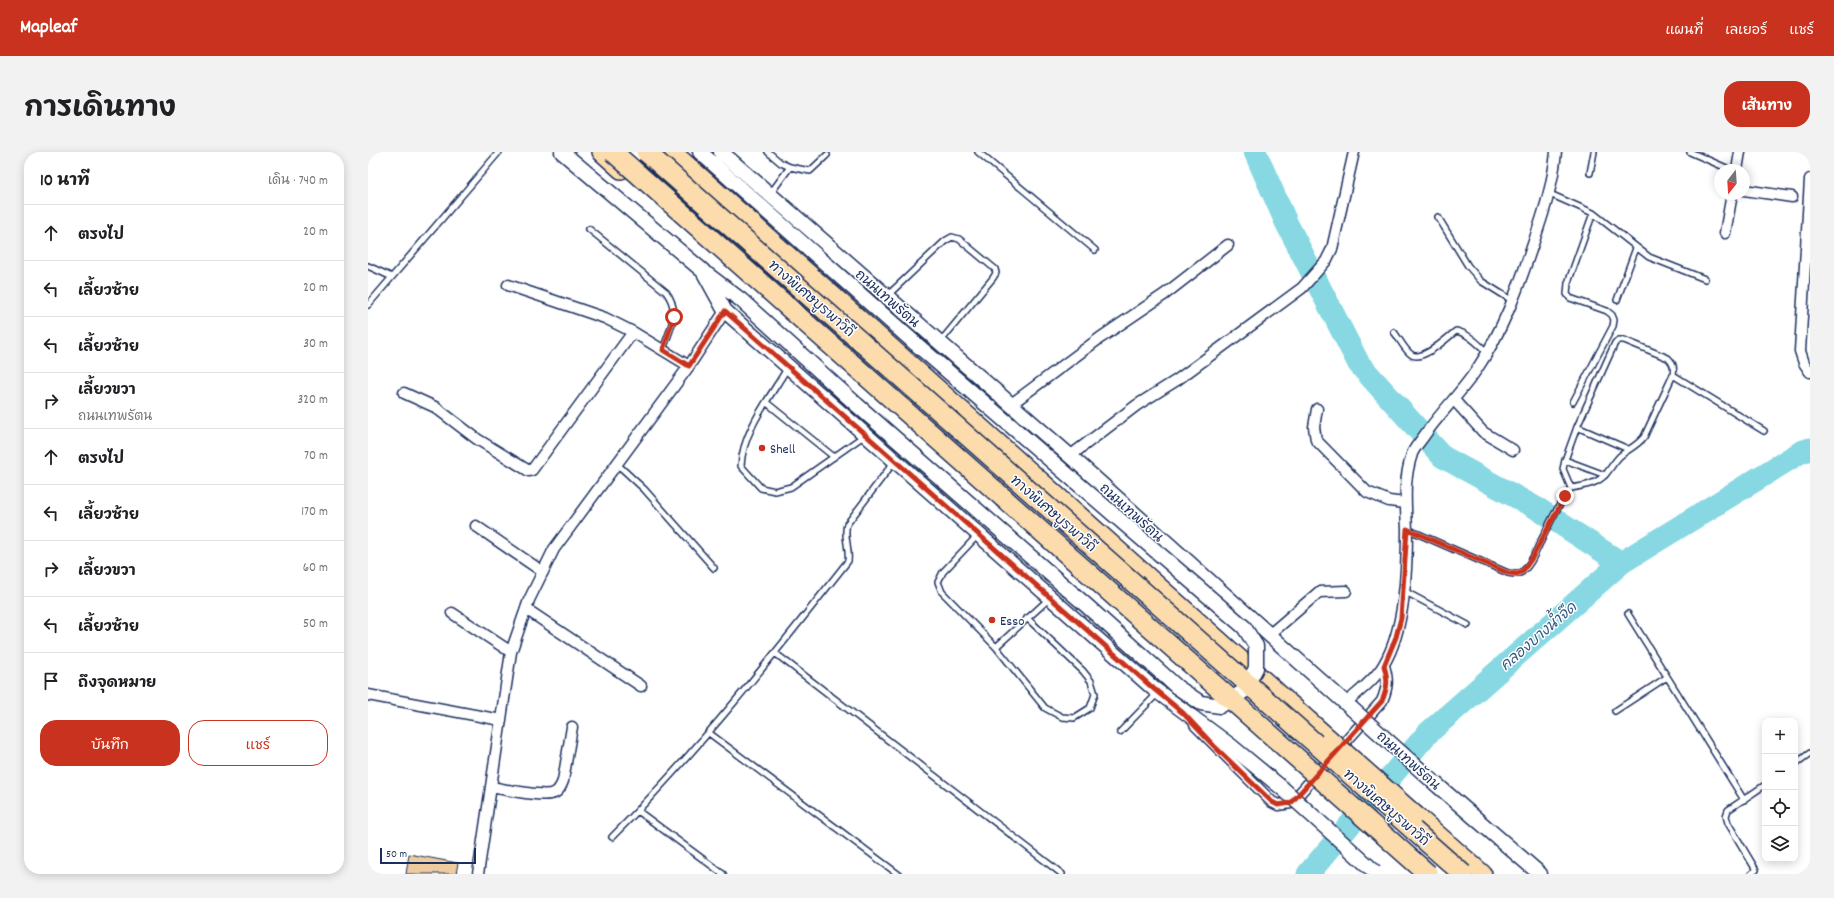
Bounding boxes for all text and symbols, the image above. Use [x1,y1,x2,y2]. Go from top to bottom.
text: Mapleaf [20,15,77,42]
text: แผนที่ [1665,21,1703,41]
text: เลเยอร์ [1725,21,1767,41]
text: แชร์ [1789,21,1814,41]
button: เส้นทาง [1724,81,1810,127]
text: การเดินทาง [24,91,176,131]
north arrow [1714,164,1750,200]
text: 10 นาที [40,170,90,194]
text: เดิน · 740 m [268,172,328,191]
icon: ahead [40,222,62,244]
text: 20 m [303,223,328,242]
text: ตรงไป [78,225,124,247]
street label: ทางพิเศษบูรพาวิถี [763,256,858,343]
street label: ถนนเทพรัตน [850,266,924,334]
icon: left [40,278,62,300]
text: 20 m [303,279,328,298]
text: เลี้ยวซ้าย [78,281,139,303]
route start [665,308,683,326]
icon: left [40,334,62,356]
text: 30 m [303,335,328,354]
text: เลี้ยวซ้าย [78,337,139,359]
text: เลี้ยวขวา [78,380,136,402]
icon: right [40,390,62,412]
text: 320 m [298,391,328,410]
text: ถนนเทพรัตน [78,408,152,427]
place label: Shell [770,440,796,460]
marker: Shell [757,443,767,453]
icon: ahead [40,446,62,468]
text: 70 m [304,447,328,466]
text: ตรงไป [78,449,124,471]
street label: ทางพิเศษบูรพาวิถี [1005,471,1100,558]
street label: ถนนเทพรัตน [1094,479,1168,548]
route end [1556,487,1574,505]
icon: left [40,502,62,524]
text: 170 m [301,503,328,522]
text: เลี้ยวซ้าย [78,505,139,527]
icon: right [40,558,62,580]
text: 60 m [303,559,328,578]
text: เลี้ยวขวา [78,561,136,583]
water label: คลองบางน้ำจืด [1493,594,1583,677]
place label: Esso [1000,612,1024,632]
icon: left [40,614,62,636]
text: 50 m [303,615,328,634]
marker: Esso [987,615,997,625]
text: เลี้ยวซ้าย [78,617,139,639]
icon: arrive [40,670,62,692]
text: ถึงจุดหมาย [78,673,156,695]
map controls [1762,718,1798,862]
button: + [1762,718,1798,754]
button: บันทึก [40,720,180,766]
button: แชร์ [188,720,328,766]
street label: ถนนเทพรัตน [1371,727,1445,796]
button: − [1762,754,1798,790]
street label: ทางพิเศษบูรพาวิถี [1338,765,1433,852]
button: locate [1762,790,1798,826]
button: layers [1762,826,1798,862]
scale bar [380,846,476,865]
text: 50 m [386,847,407,863]

